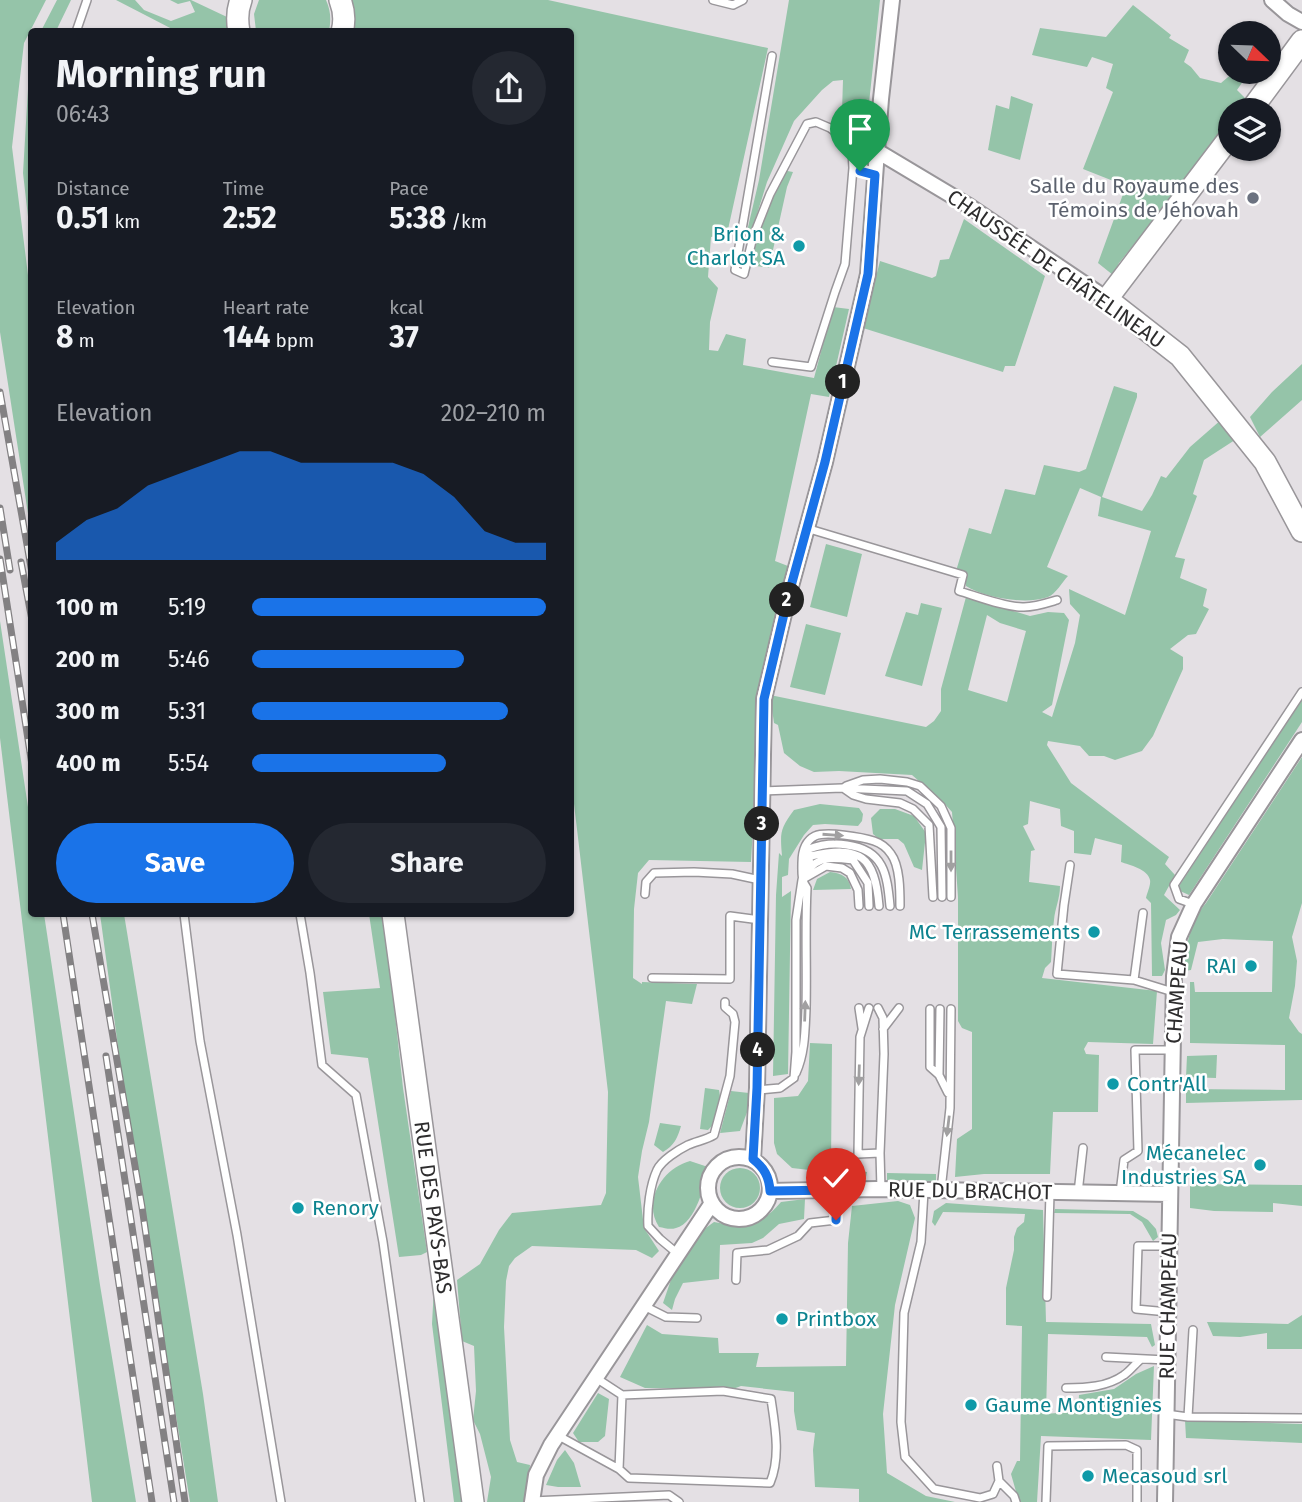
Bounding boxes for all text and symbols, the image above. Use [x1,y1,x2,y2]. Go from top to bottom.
north arrow [1218,21,1281,84]
map controls [1218,21,1281,161]
text: Morning run [56,51,267,97]
button: share [472,51,546,125]
button: layers [1218,98,1281,161]
pin [830,99,890,171]
text: 06:43 [56,100,110,128]
icon: arrive [841,110,879,148]
place label: Salle du Royaume des Témoins de Jéhovah [1030,173,1239,223]
text: Distance [56,177,130,200]
text: Time [223,177,264,200]
text: Pace [389,177,429,200]
street label: CHAUSSÉE DE CHÂTELINEAU [942,184,1170,354]
marker: Salle du Royaume des Témoins de Jéhovah [1245,190,1261,206]
text: 0.51 [56,200,109,236]
text: 2:52 [223,200,277,236]
text: 5:38 [389,200,446,236]
text: km [109,210,140,233]
text: /km [446,210,487,233]
place label: Brion & Charlot SA [687,221,785,271]
marker: Brion & Charlot SA [791,238,807,254]
text: Elevation [56,296,136,319]
text: Heart rate [223,296,309,319]
text: kcal [389,296,424,319]
text: 8 [56,319,73,355]
text: 144 [223,319,270,355]
text: 37 [389,319,419,355]
text: m [73,329,95,352]
text: bpm [270,329,314,352]
pin: 1 [826,364,860,400]
text: 1 [838,370,847,393]
text: Elevation [56,399,152,427]
text: 202–210 m [441,399,546,427]
pin: 2 [770,582,804,618]
text: 2 [782,588,791,611]
text: 100 m [56,593,118,621]
text: 5:19 [168,593,206,621]
text: 200 m [56,645,120,673]
text: 5:46 [168,645,209,673]
text: 300 m [56,697,120,725]
text: 5:31 [168,697,206,725]
text: 400 m [56,749,121,777]
text: 5:54 [168,749,209,777]
pin: 3 [744,806,780,842]
text: 3 [757,812,766,835]
button: Save [56,823,294,903]
button: Share [308,823,546,903]
one-way arrow [822,830,844,841]
one-way arrow [945,851,957,873]
place label: MC Terrassements [909,919,1080,945]
marker: MC Terrassements [1086,924,1102,940]
street label: CHAMPEAU [1160,939,1194,1045]
place label: RAI [1206,953,1237,979]
marker: RAI [1243,958,1259,974]
one-way arrow [800,1000,811,1022]
pin: 4 [740,1032,776,1068]
text: 4 [752,1038,763,1061]
one-way arrow [853,1064,864,1086]
place label: Contr'All [1127,1071,1207,1097]
marker: Contr'All [1105,1076,1121,1092]
one-way arrow [942,1115,953,1137]
street label: RUE DES PAYS-BAS [408,1119,458,1295]
place label: Mécanelec Industries SA [1121,1140,1246,1190]
pin [806,1148,866,1220]
marker: Mécanelec Industries SA [1252,1157,1268,1173]
icon: check [817,1159,855,1197]
street label: RUE DU BRACHOT [888,1177,1052,1205]
place label: Renory [312,1195,380,1221]
marker: Renory [290,1200,306,1216]
street label: RUE CHAMPEAU [1154,1232,1182,1380]
place label: Printbox [796,1306,877,1332]
marker: Printbox [774,1311,790,1327]
place label: Gaume Montignies [985,1392,1162,1418]
marker: Gaume Montignies [963,1397,979,1413]
place label: Mecasoud srl [1102,1463,1227,1489]
marker: Mecasoud srl [1080,1468,1096,1484]

